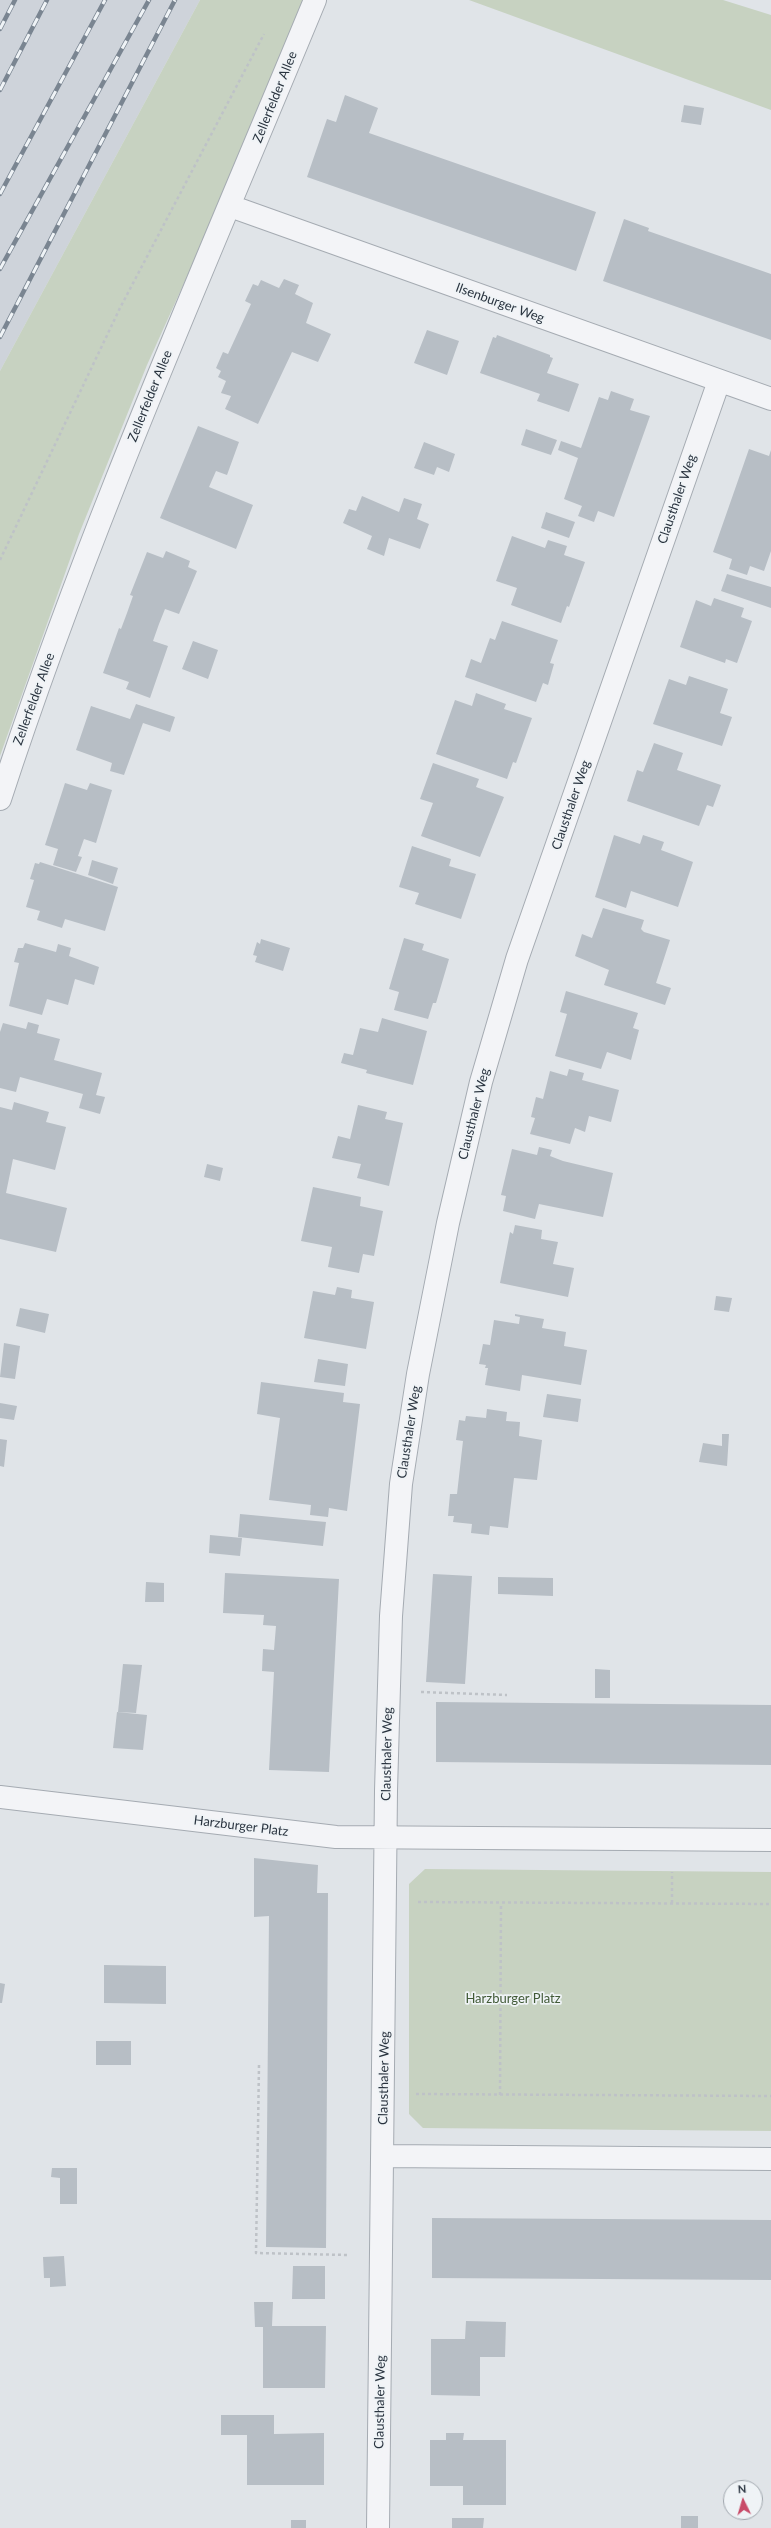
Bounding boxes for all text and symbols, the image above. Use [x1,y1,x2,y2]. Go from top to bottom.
street label: Zellerfelder Allee [250,49,300,145]
street label: Ilsenburger Weg [453,280,547,326]
street label: Zellerfelder Allee [125,348,175,444]
street label: Clausthaler Weg [654,452,700,546]
street label: Zellerfelder Allee [10,651,58,747]
street label: Clausthaler Weg [548,758,594,852]
street label: Clausthaler Weg [455,1067,493,1161]
street label: Clausthaler Weg [394,1384,424,1480]
street label: Clausthaler Weg [378,1707,396,1801]
street label: Harzburger Platz [193,1812,289,1840]
park label: Harzburger Platz [465,1991,561,2007]
street label: Clausthaler Weg [375,2031,393,2125]
street label: Clausthaler Weg [371,2355,389,2449]
north arrow [723,2480,763,2520]
text: N [737,2482,747,2495]

